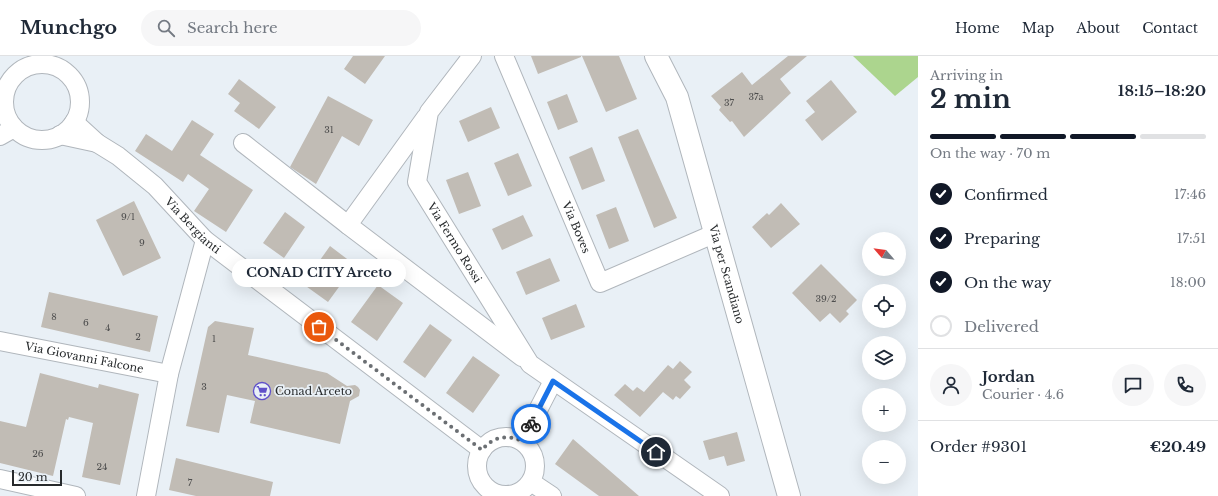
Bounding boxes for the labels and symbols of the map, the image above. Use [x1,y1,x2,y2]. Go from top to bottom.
house number: 37a [748,91,764,102]
house number: 37 [724,97,735,108]
house number: 31 [324,124,334,135]
street label: Via Bergianti [161,194,224,256]
street label: Via Boves [559,198,594,255]
street label: Via Fermo Rossi [424,199,485,285]
house number: 9/1 [121,211,135,222]
street label: Via per Scandiano [706,222,747,325]
north arrow [862,232,906,276]
house number: 9 [139,237,145,248]
callout: CONAD CITY Arceto [232,259,406,287]
house number: 39/2 [815,293,837,304]
pin [302,310,336,344]
house number: 8 [51,311,57,322]
house number: 6 [83,317,89,328]
house number: 4 [105,322,111,333]
house number: 2 [135,331,141,342]
house number: 1 [212,333,216,344]
street label: Via Giovanni Falcone [23,339,145,376]
house number: 3 [201,381,207,392]
supermarket icon: Conad Arceto [252,381,272,401]
place label: Conad Arceto [275,384,352,398]
courier [511,404,551,444]
pin [639,435,673,469]
house number: 26 [32,448,44,459]
house number: 24 [97,461,107,472]
scale bar [12,468,62,487]
house number: 7 [188,477,193,488]

